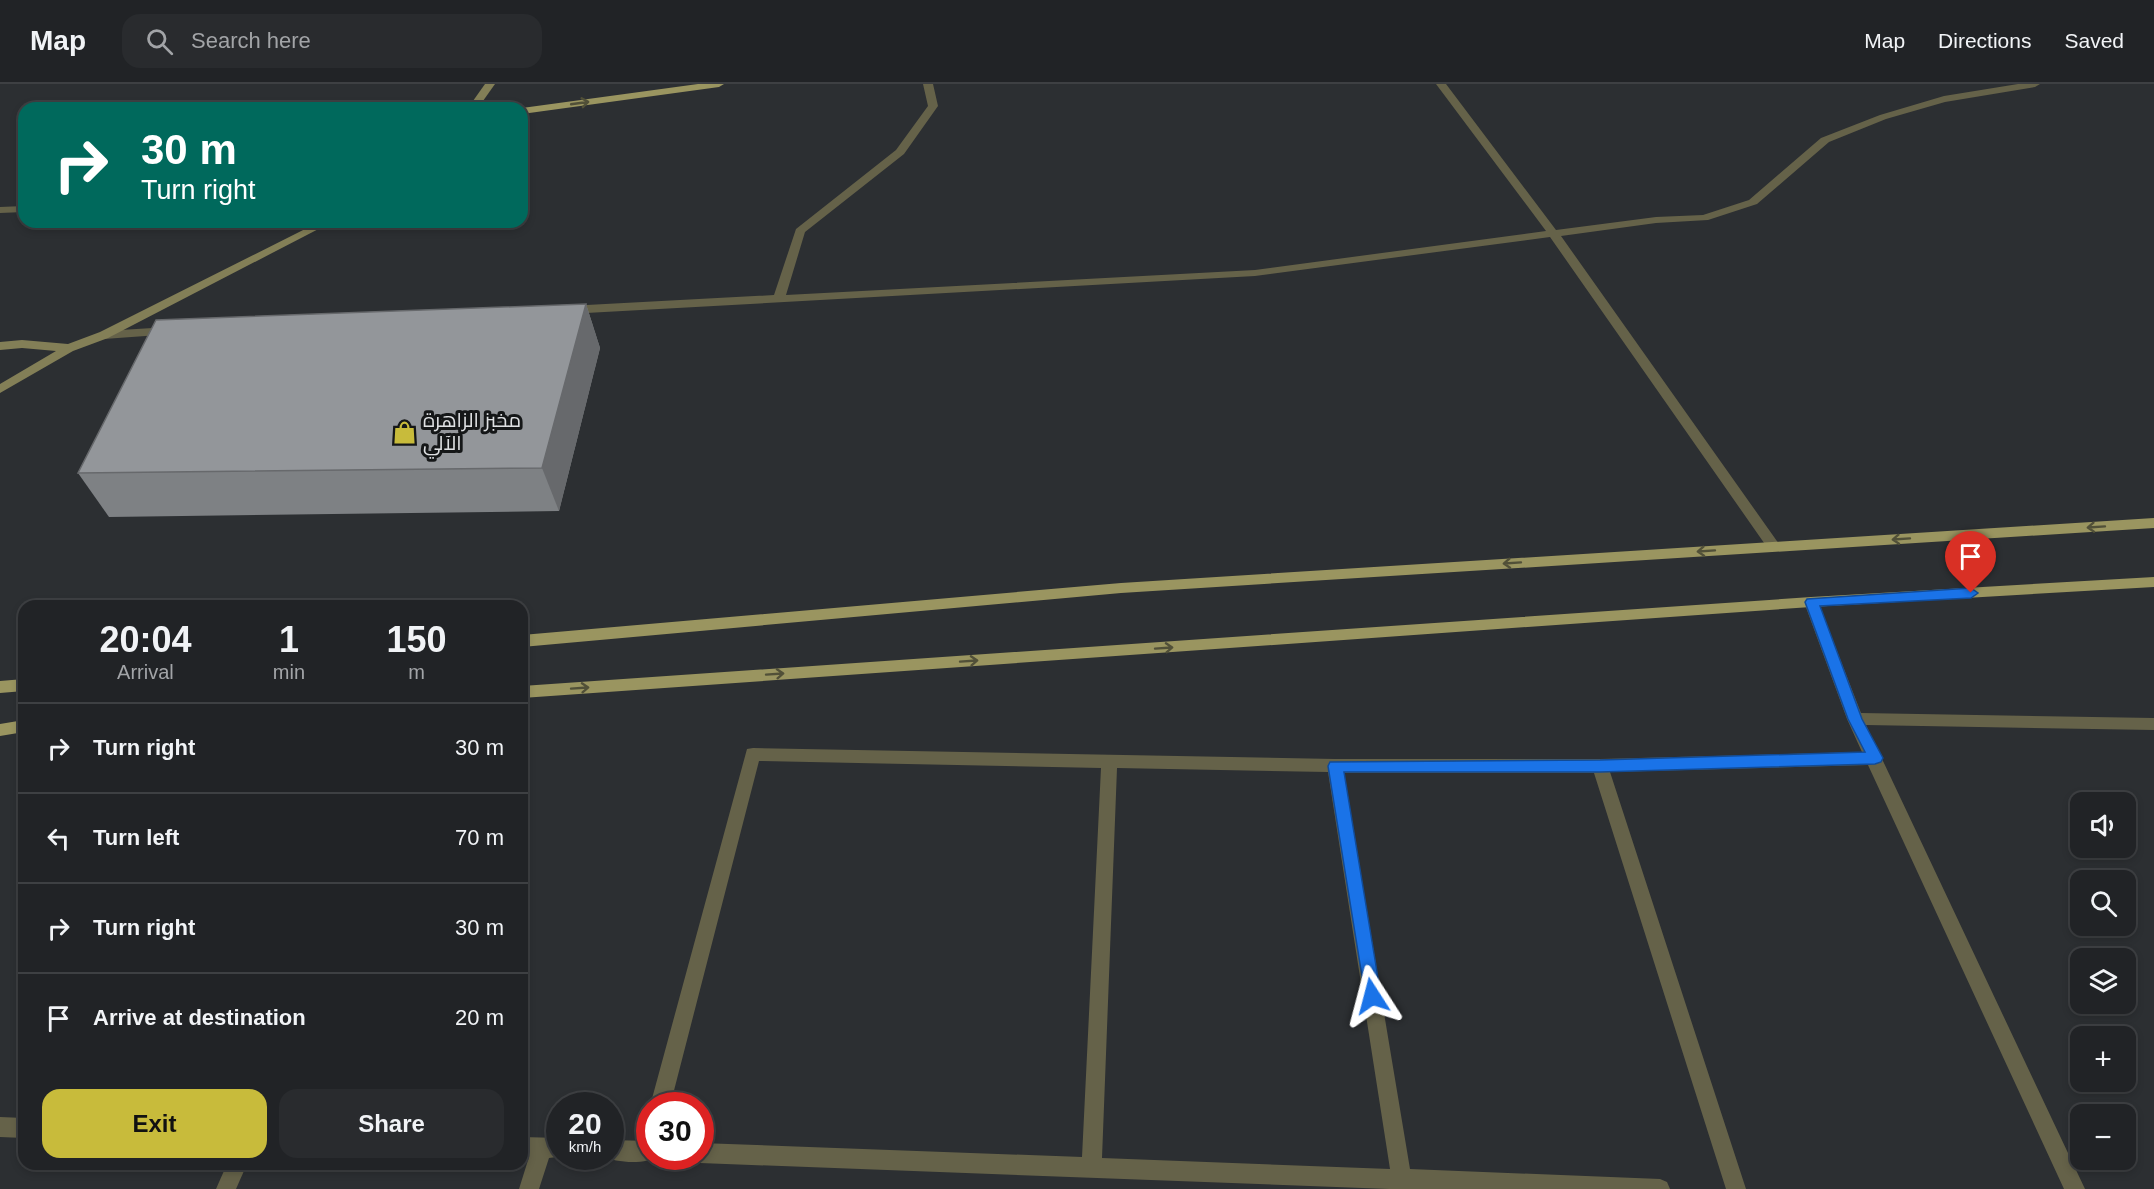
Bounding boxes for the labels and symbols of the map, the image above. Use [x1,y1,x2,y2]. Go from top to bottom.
one-way arrow [570,97,589,108]
place label: مخبز الزاهرة الآلي [423,409,521,459]
shop icon: مخبز الزاهرة الآلي [392,419,418,445]
one-way arrow [2086,521,2106,532]
pin [1945,531,1996,593]
one-way arrow [1892,534,1911,545]
one-way arrow [1697,546,1717,557]
one-way arrow [1502,558,1522,569]
one-way arrow [1154,642,1173,653]
one-way arrow [959,655,979,666]
one-way arrow [764,669,784,680]
one-way arrow [570,682,590,693]
position arrow [1340,964,1404,1028]
speed limit sign: 30 [636,1092,714,1170]

